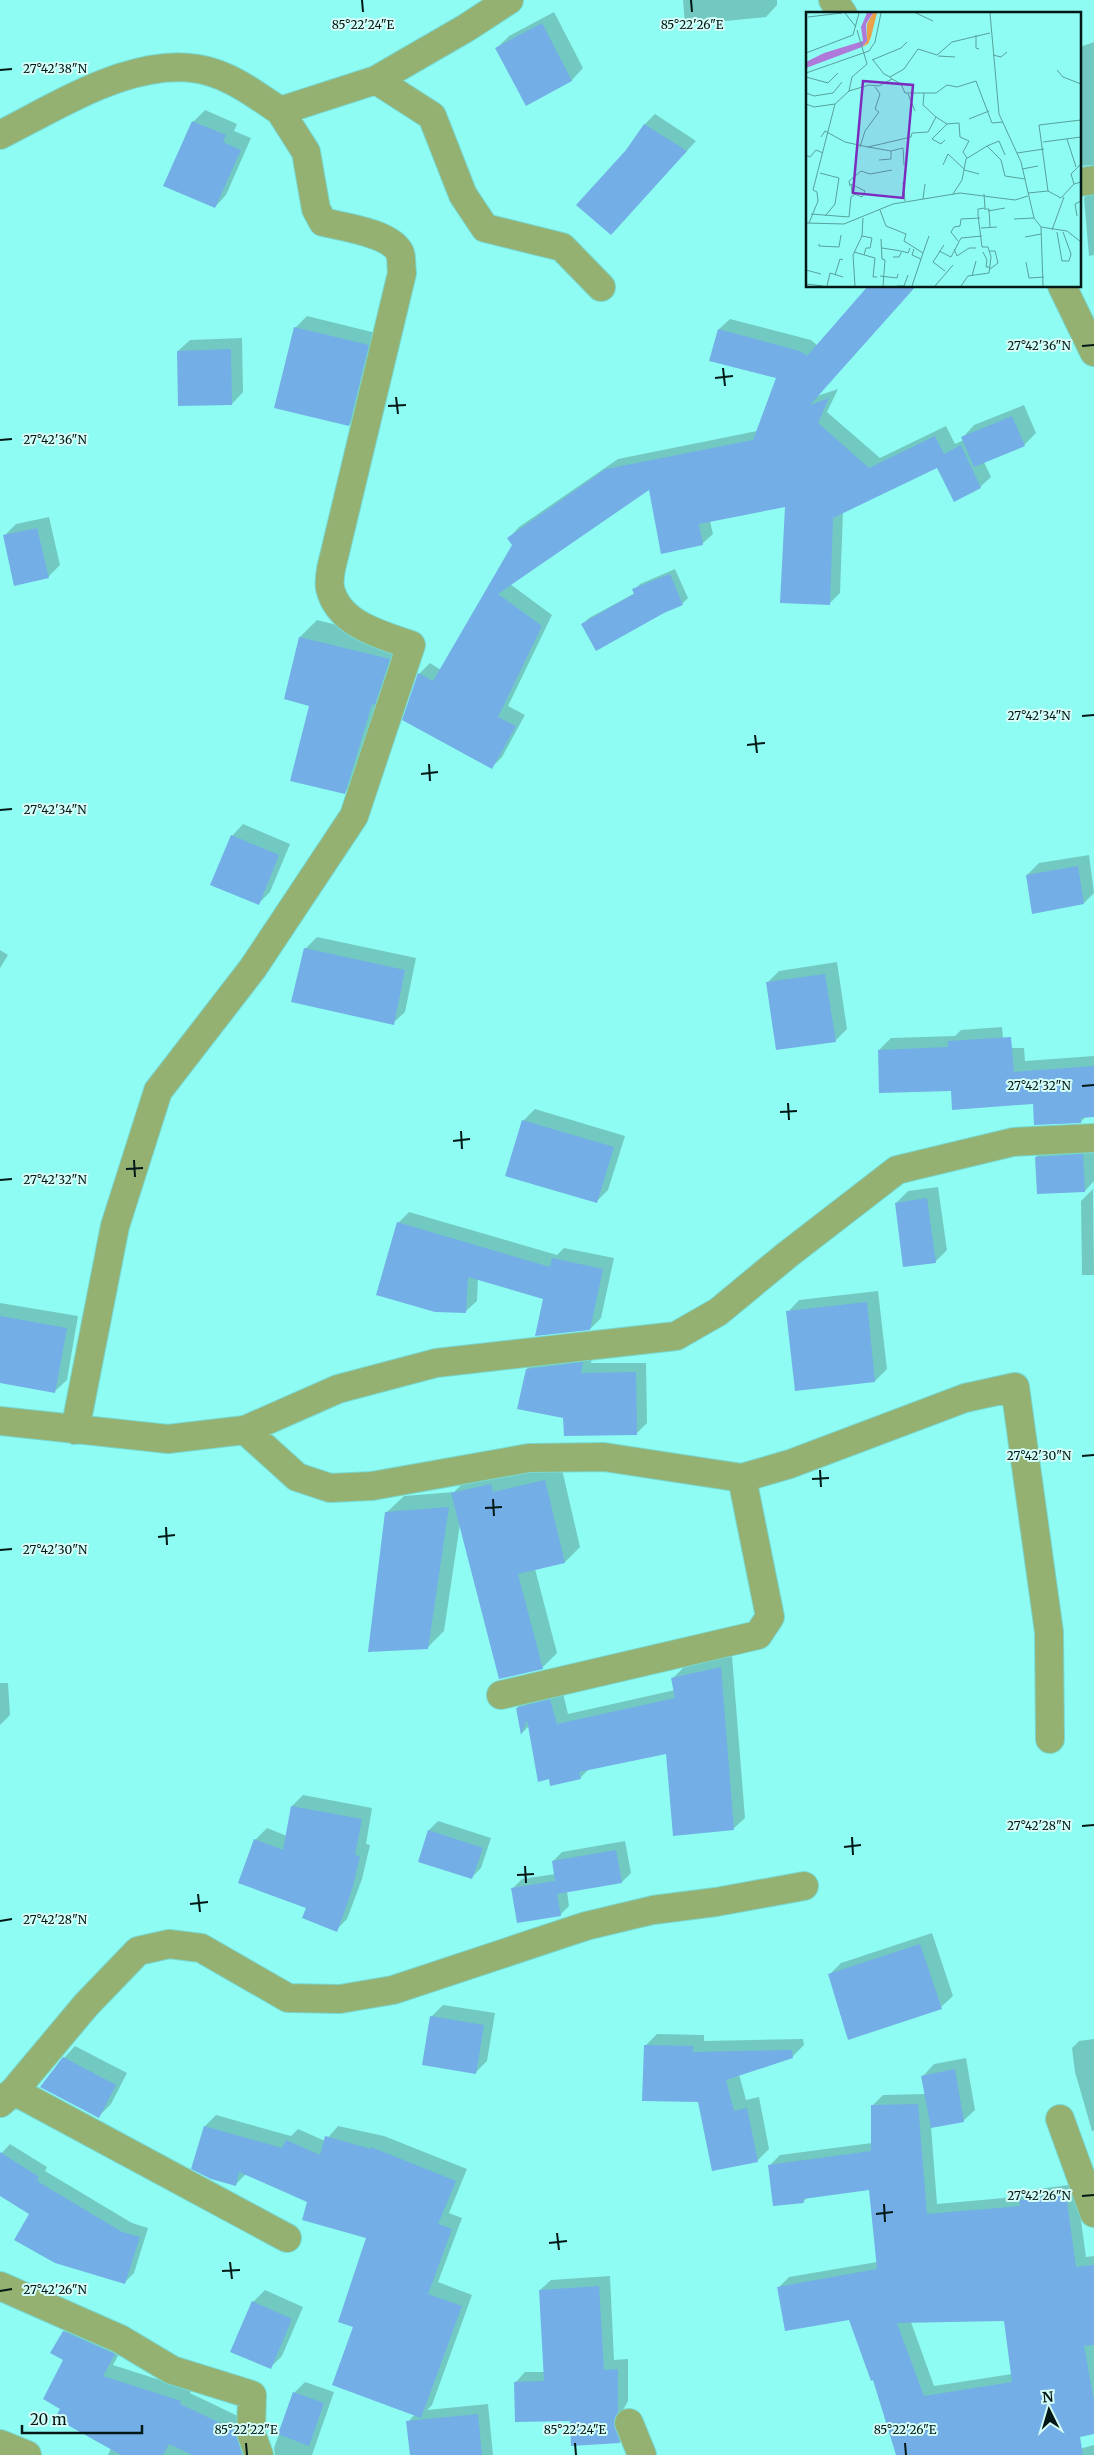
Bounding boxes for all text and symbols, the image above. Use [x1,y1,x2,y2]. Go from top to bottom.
inset map [806,12,1082,288]
text: 85°22'24"E [332,17,395,32]
text: 85°22'26"E [661,17,724,32]
text: 27°42'38"N [23,61,88,76]
text: 27°42'36"N [1007,338,1071,353]
text: 27°42'36"N [23,432,87,447]
text: 27°42'34"N [1007,708,1071,723]
text: 27°42'34"N [23,802,87,817]
text: 27°42'32"N [1007,1078,1071,1093]
text: 27°42'32"N [23,1172,87,1187]
text: 27°42'30"N [1007,1448,1072,1463]
text: 27°42'30"N [23,1542,88,1557]
text: 27°42'28"N [1007,1818,1072,1833]
text: 27°42'28"N [23,1912,88,1927]
text: 27°42'26"N [1007,2188,1071,2203]
text: 27°42'26"N [23,2282,87,2297]
north arrow [1024,2385,1074,2435]
text: N [1042,2388,1054,2406]
scale bar [22,2402,142,2434]
text: 20 m [30,2410,67,2429]
text: 85°22'22"E [214,2422,278,2437]
text: 85°22'24"E [544,2422,607,2437]
text: 85°22'26"E [874,2422,937,2437]

